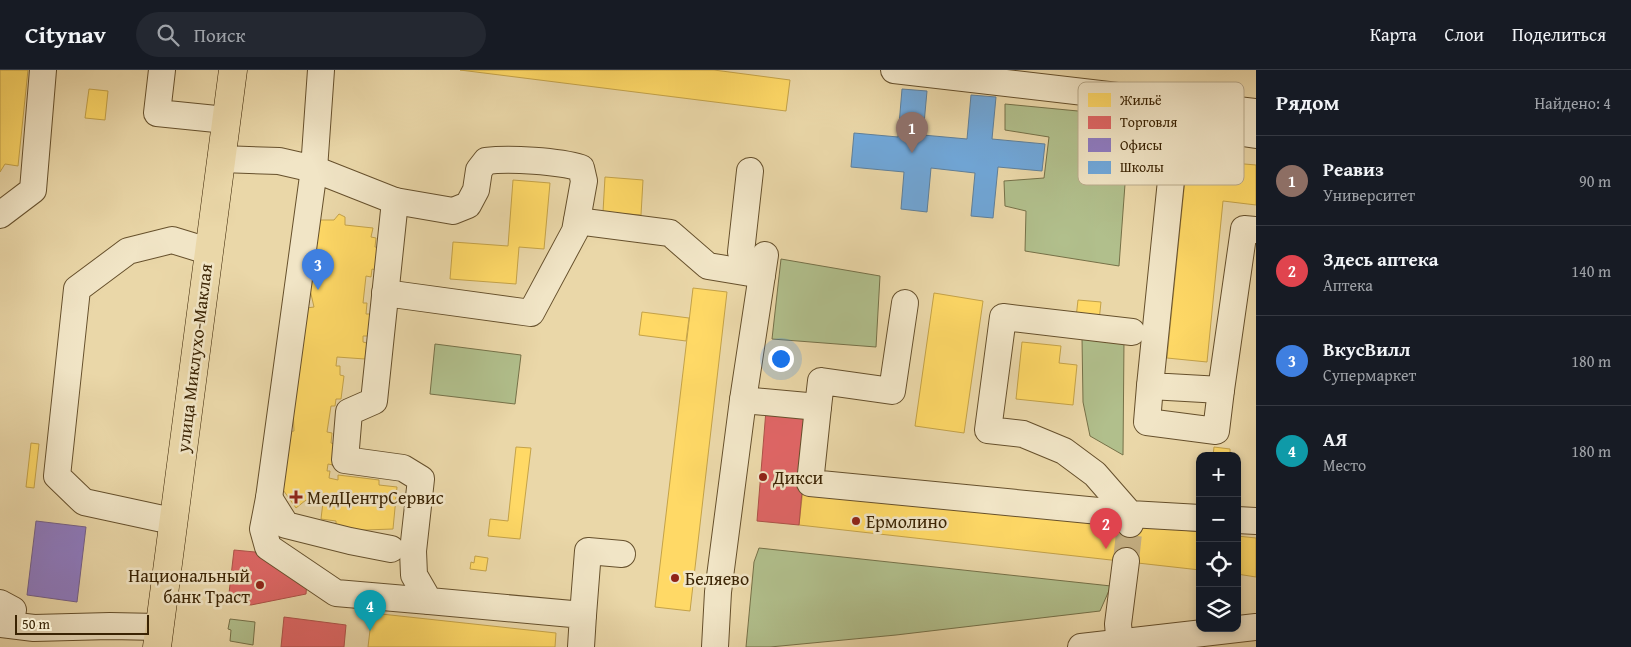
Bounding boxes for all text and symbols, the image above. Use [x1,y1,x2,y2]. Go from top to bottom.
search box [136,12,486,57]
text: Citynav [25,17,106,52]
icon: search [154,21,182,49]
text: Поиск [194,21,245,49]
text: Карта [1370,21,1417,48]
text: Слои [1445,21,1484,48]
text: Поделиться [1512,21,1606,48]
legend [1078,82,1244,185]
text: Рядом [1276,87,1339,118]
text: Жильё [1119,90,1162,110]
text: Найдено: 4 [1534,91,1611,115]
pin: 1 [896,112,928,153]
text: Торговля [1120,112,1177,132]
text: Офисы [1120,135,1162,155]
text: Реавиз [1323,155,1384,183]
text: Школы [1120,157,1164,177]
text: 1 [1288,169,1296,193]
text: 90 m [1579,169,1611,193]
text: Университет [1323,183,1415,207]
text: Здесь аптека [1323,245,1438,273]
pin: 3 [302,249,334,290]
text: 2 [1288,259,1296,283]
text: 140 m [1571,259,1611,283]
street label: улица Миклухо-Маклая [169,262,219,455]
text: Аптека [1323,273,1373,297]
text: ВкусВилл [1323,335,1410,363]
your location [768,346,794,372]
text: 3 [1288,349,1296,373]
text: 180 m [1571,349,1611,373]
text: Супермаркет [1323,363,1416,387]
text: АЯ [1323,425,1347,453]
text: 4 [1288,439,1296,463]
text: 180 m [1571,439,1611,463]
map controls [1196,452,1241,632]
button: + [1196,452,1241,497]
text: Место [1323,453,1366,477]
place label: Дикси [772,464,824,491]
marker: Дикси [757,471,769,483]
place label: МедЦентрСервис [307,484,444,511]
marker: МедЦентрСервис [289,490,303,504]
button: − [1196,497,1241,542]
place label: Ермолино [866,508,947,535]
pin: 2 [1090,508,1122,549]
marker: Ермолино [850,515,862,527]
button: locate [1196,542,1241,587]
place label: Национальный банк Траст [128,562,250,610]
place label: Беляево [685,565,749,592]
marker: Беляево [669,572,681,584]
marker: Национальный банк Траст [254,579,266,591]
button: layers [1196,587,1241,632]
pin: 4 [354,590,386,631]
scale bar [15,612,149,635]
text: 50 m [22,614,50,634]

